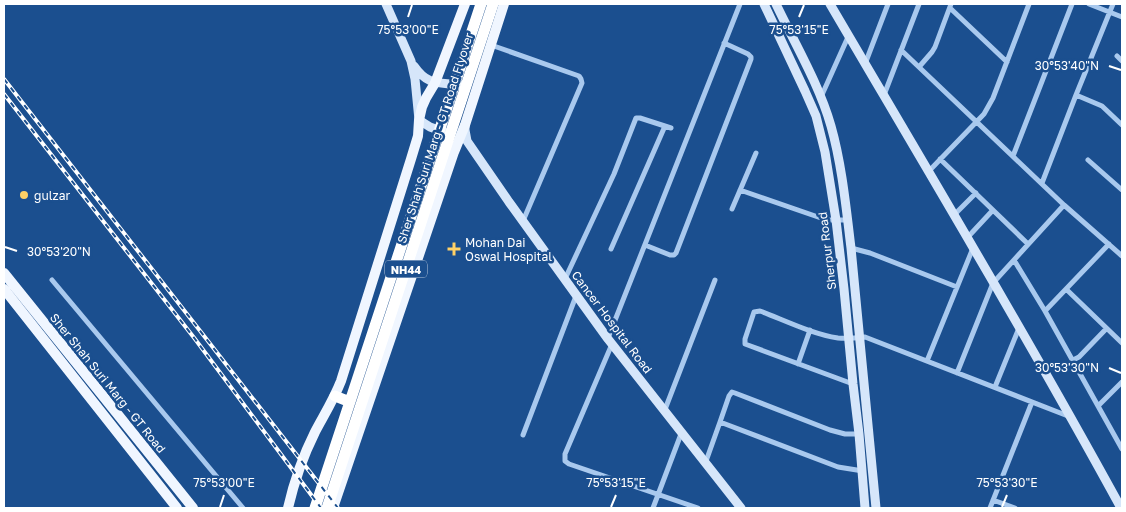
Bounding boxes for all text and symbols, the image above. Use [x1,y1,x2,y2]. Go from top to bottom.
text: 75°53'00"E [377,22,439,37]
text: 75°53'15"E [769,22,829,37]
street label: Sher Shah Suri Marg - GT Road Flyover [394,30,476,245]
text: 30°53'40"N [1035,58,1099,73]
place label: gulzar [34,188,71,203]
marker: gulzar [18,189,30,201]
street label: Sherpur Road [815,211,839,291]
place label: Mohan Dai Oswal Hospital [465,235,552,264]
marker: Mohan Dai Oswal Hospital [447,242,461,256]
text: 30°53'20"N [27,244,91,259]
road number: NH44 [385,260,427,278]
street label: Cancer Hospital Road [569,268,655,376]
street label: Sher Shah Suri Marg - GT Road [47,310,169,456]
text: 30°53'30"N [1035,360,1099,375]
text: 75°53'00"E [193,475,255,490]
text: 75°53'15"E [586,475,646,490]
text: 75°53'30"E [976,475,1038,490]

